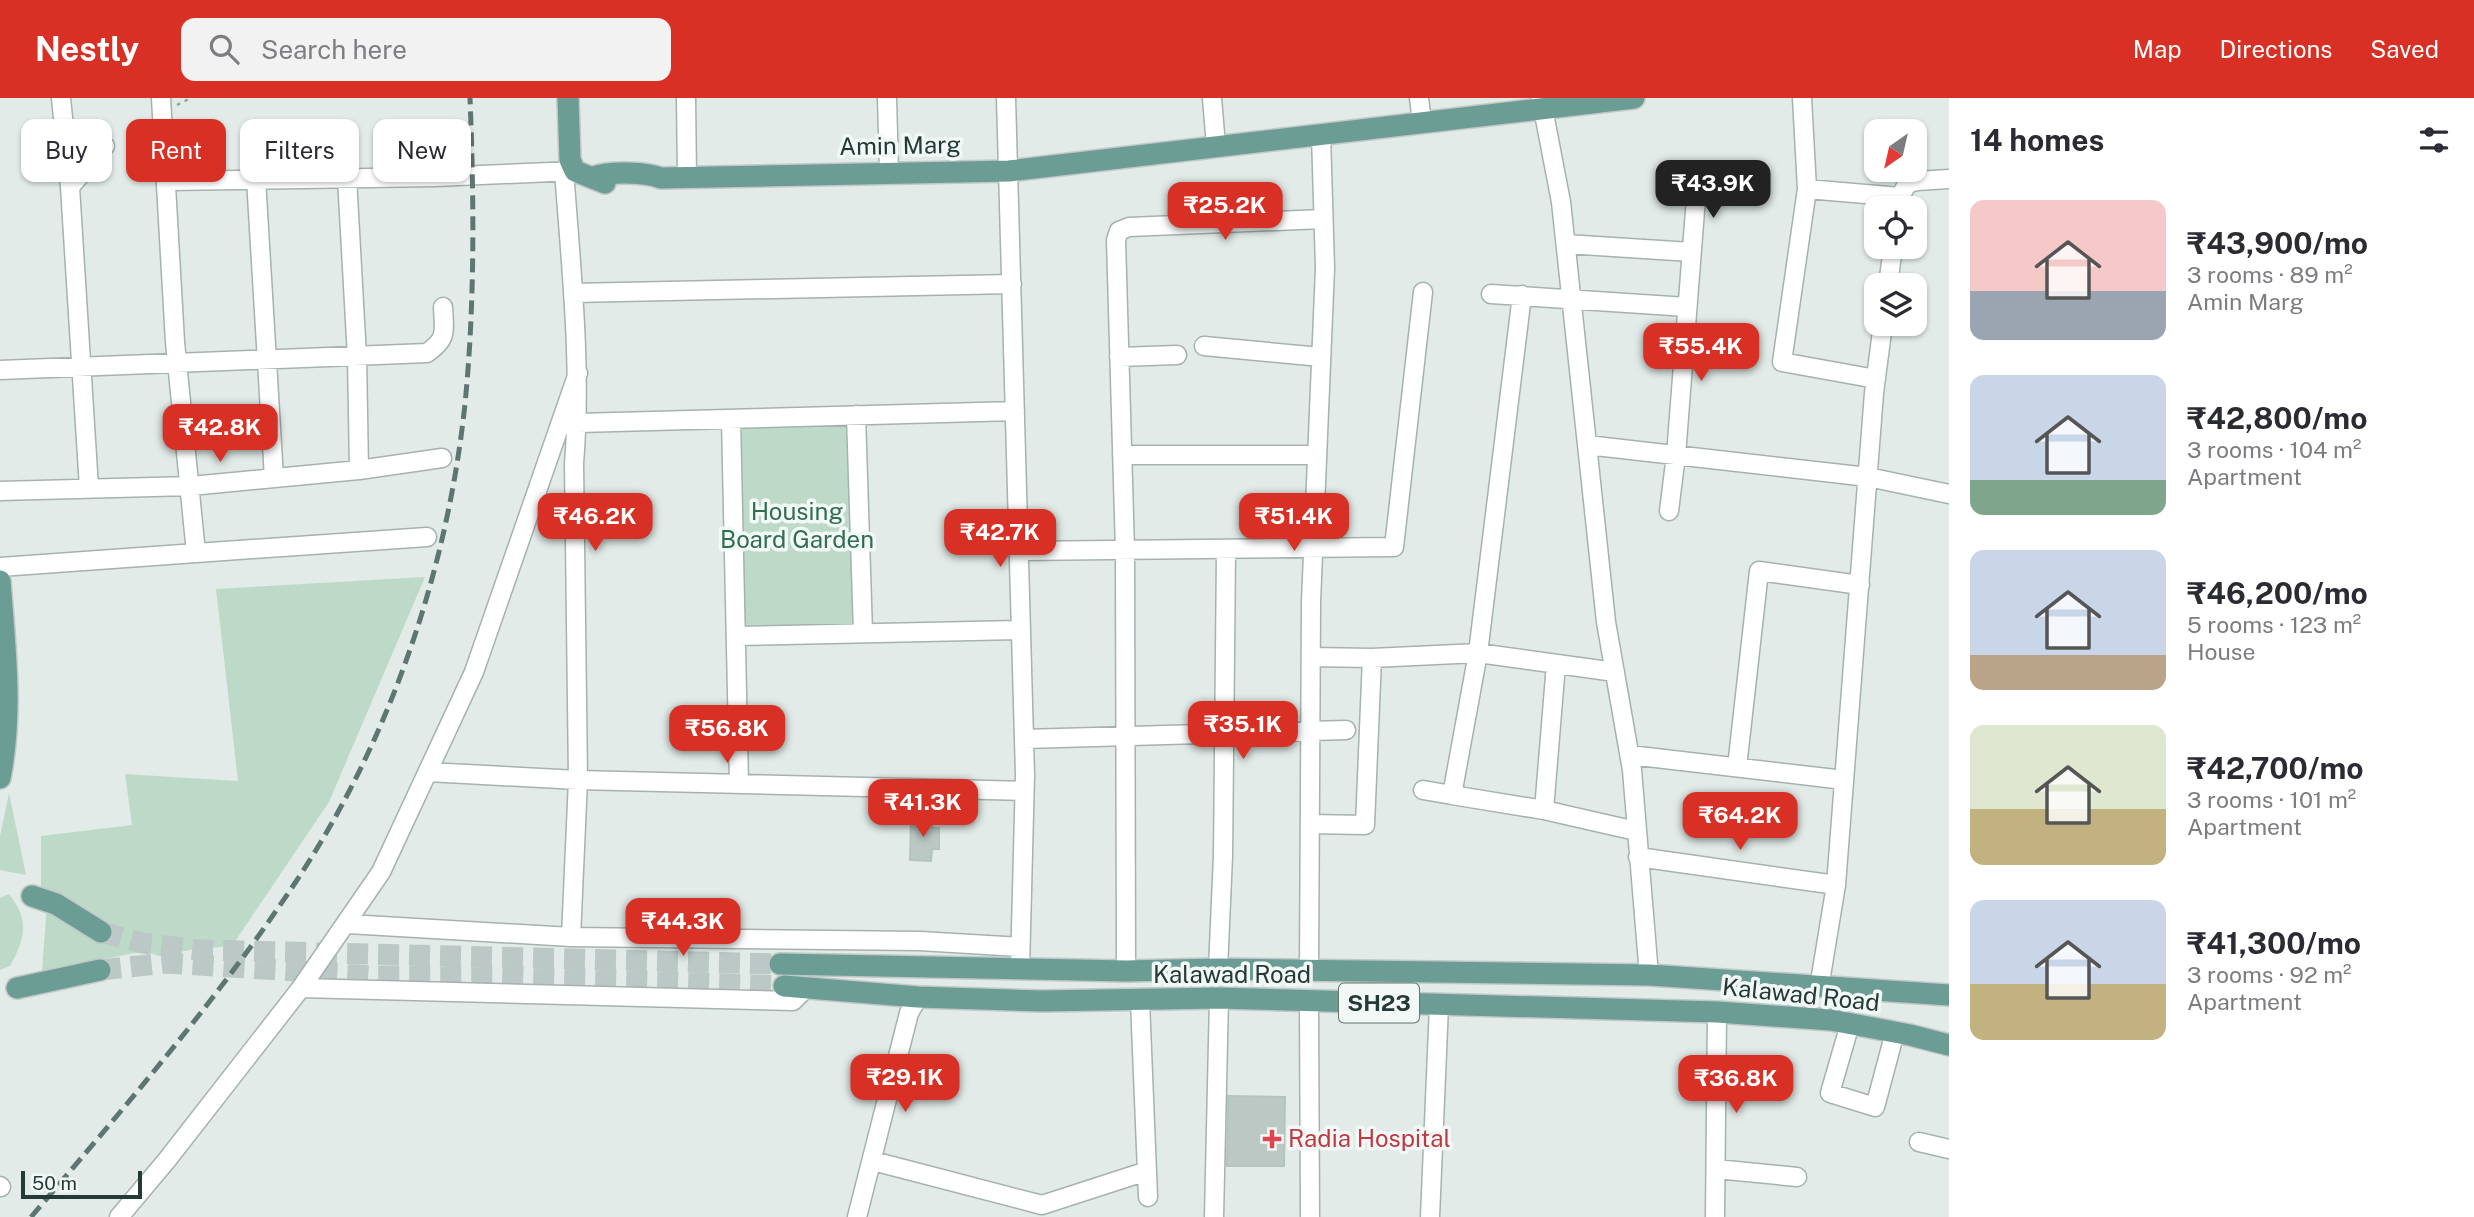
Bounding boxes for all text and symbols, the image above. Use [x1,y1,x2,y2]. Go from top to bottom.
search box [181,18,671,81]
text: Nestly [35,30,139,68]
icon: search [205,30,243,68]
text: Search here [261,34,407,65]
text: Map [2133,35,2182,63]
text: Directions [2220,35,2332,63]
text: Saved [2370,35,2439,63]
chip: Buy [21,119,112,182]
chip: Rent [126,119,226,182]
chip: Filters [240,119,359,182]
chip: New [373,119,471,182]
north arrow [1864,119,1927,182]
map controls [1864,119,1927,336]
icon: filters [2415,121,2453,159]
text: 14 homes [1970,122,2104,158]
street label: Amin Marg [839,130,961,160]
pin: ₹43.9K [1656,160,1770,220]
text: ₹43.9K [1671,169,1755,196]
pin: ₹25.2K [1168,183,1282,242]
text: ₹25.2K [1184,191,1266,218]
button: locate [1864,196,1927,259]
text: ₹43,900/mo [2187,225,2368,261]
icon: home [2026,228,2110,312]
text: 3 rooms · 89 m² [2187,261,2353,288]
button: layers [1864,273,1927,336]
text: Amin Marg [2187,288,2304,315]
pin: ₹55.4K [1644,324,1758,383]
text: ₹55.4K [1659,332,1743,359]
text: ₹42,800/mo [2187,400,2368,436]
icon: home [2026,403,2110,487]
pin: ₹42.8K [163,404,277,464]
text: ₹42.8K [179,413,261,440]
text: 3 rooms · 104 m² [2187,436,2361,463]
text: Apartment [2187,463,2302,490]
pin: ₹46.2K [538,494,652,553]
pin: ₹51.4K [1237,494,1351,553]
park label: Housing Board Garden [720,497,874,553]
text: ₹46.2K [554,502,636,529]
text: ₹51.4K [1255,502,1333,529]
pin: ₹42.7K [943,510,1057,569]
text: ₹42.7K [960,518,1040,545]
text: ₹46,200/mo [2187,575,2368,611]
icon: home [2026,578,2110,662]
text: 5 rooms · 123 m² [2187,611,2361,638]
text: House [2187,638,2255,665]
pin: ₹35.1K [1186,702,1300,761]
pin: ₹56.8K [670,706,784,765]
text: ₹35.1K [1204,710,1282,737]
text: ₹56.8K [685,714,769,741]
text: ₹42,700/mo [2187,750,2364,786]
icon: home [2026,753,2110,837]
pin: ₹41.3K [866,780,980,839]
text: 3 rooms · 101 m² [2187,786,2356,813]
text: ₹41.3K [884,788,962,815]
pin: ₹64.2K [1683,792,1797,852]
text: ₹64.2K [1699,801,1781,828]
text: Apartment [2187,813,2302,840]
pin: ₹44.3K [626,898,740,958]
text: ₹44.3K [642,907,724,934]
text: ₹41,300/mo [2187,925,2361,961]
icon: home [2026,928,2110,1012]
street label: Kalawad Road [1153,960,1311,988]
text: 3 rooms · 92 m² [2187,961,2352,988]
street label: Kalawad Road [1721,972,1881,1016]
road number: SH23 [1339,983,1419,1022]
text: Apartment [2187,988,2302,1015]
pin: ₹29.1K [848,1054,962,1114]
pin: ₹36.8K [1679,1056,1793,1115]
text: ₹29.1K [866,1063,944,1090]
text: ₹36.8K [1694,1064,1778,1091]
place label: Radia Hospital [1288,1124,1451,1152]
marker: Radia Hospital [1262,1129,1282,1149]
scale bar [21,1168,142,1200]
text: 50 m [32,1172,77,1194]

